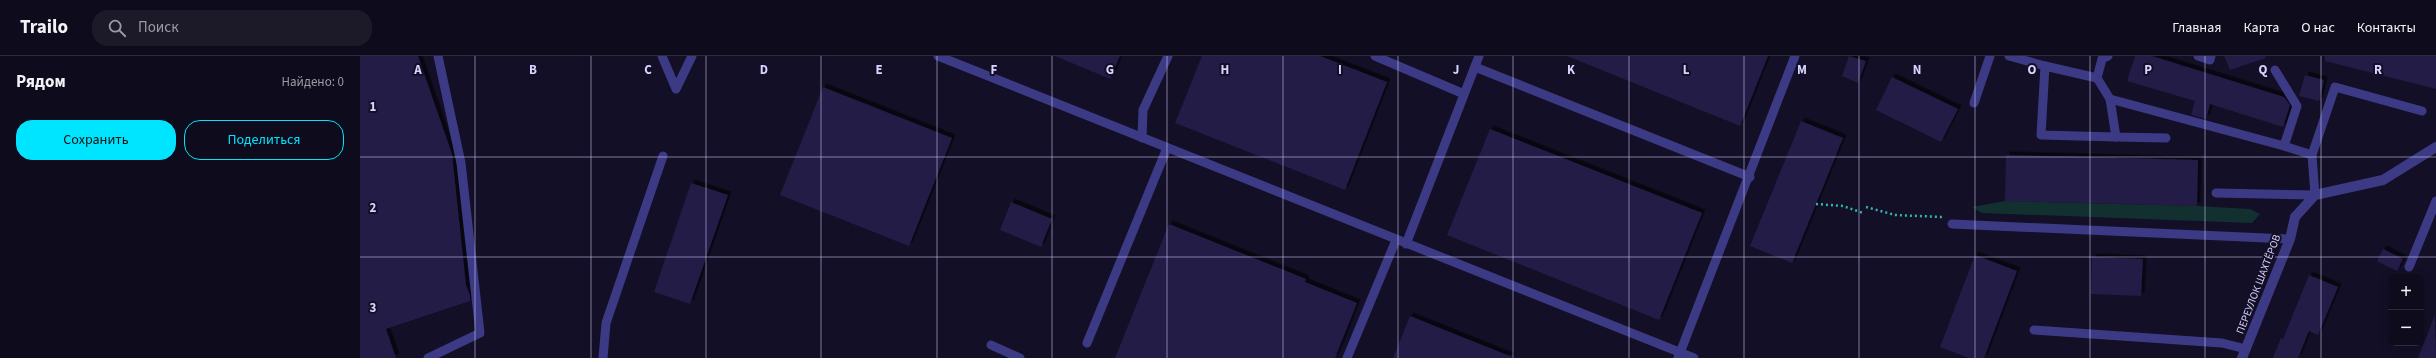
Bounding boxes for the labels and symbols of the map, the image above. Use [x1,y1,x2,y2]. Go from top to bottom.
text: A [413,61,422,79]
text: B [529,61,537,79]
text: C [644,61,652,79]
text: D [760,61,768,79]
text: E [875,61,883,79]
text: F [991,61,998,79]
text: G [1106,61,1114,79]
text: H [1221,61,1229,79]
text: I [1338,61,1342,79]
text: J [1453,61,1459,79]
text: K [1567,61,1576,79]
text: L [1683,61,1690,79]
text: M [1797,61,1807,79]
text: N [1913,61,1921,79]
text: O [2028,61,2037,79]
text: P [2144,61,2152,79]
text: Q [2259,61,2268,79]
text: R [2374,61,2382,79]
text: 1 [370,98,377,116]
text: 2 [370,199,377,217]
street label: ПЕРЕУЛОК ШАХТЁРОВ [2233,232,2285,336]
text: 3 [370,299,377,317]

